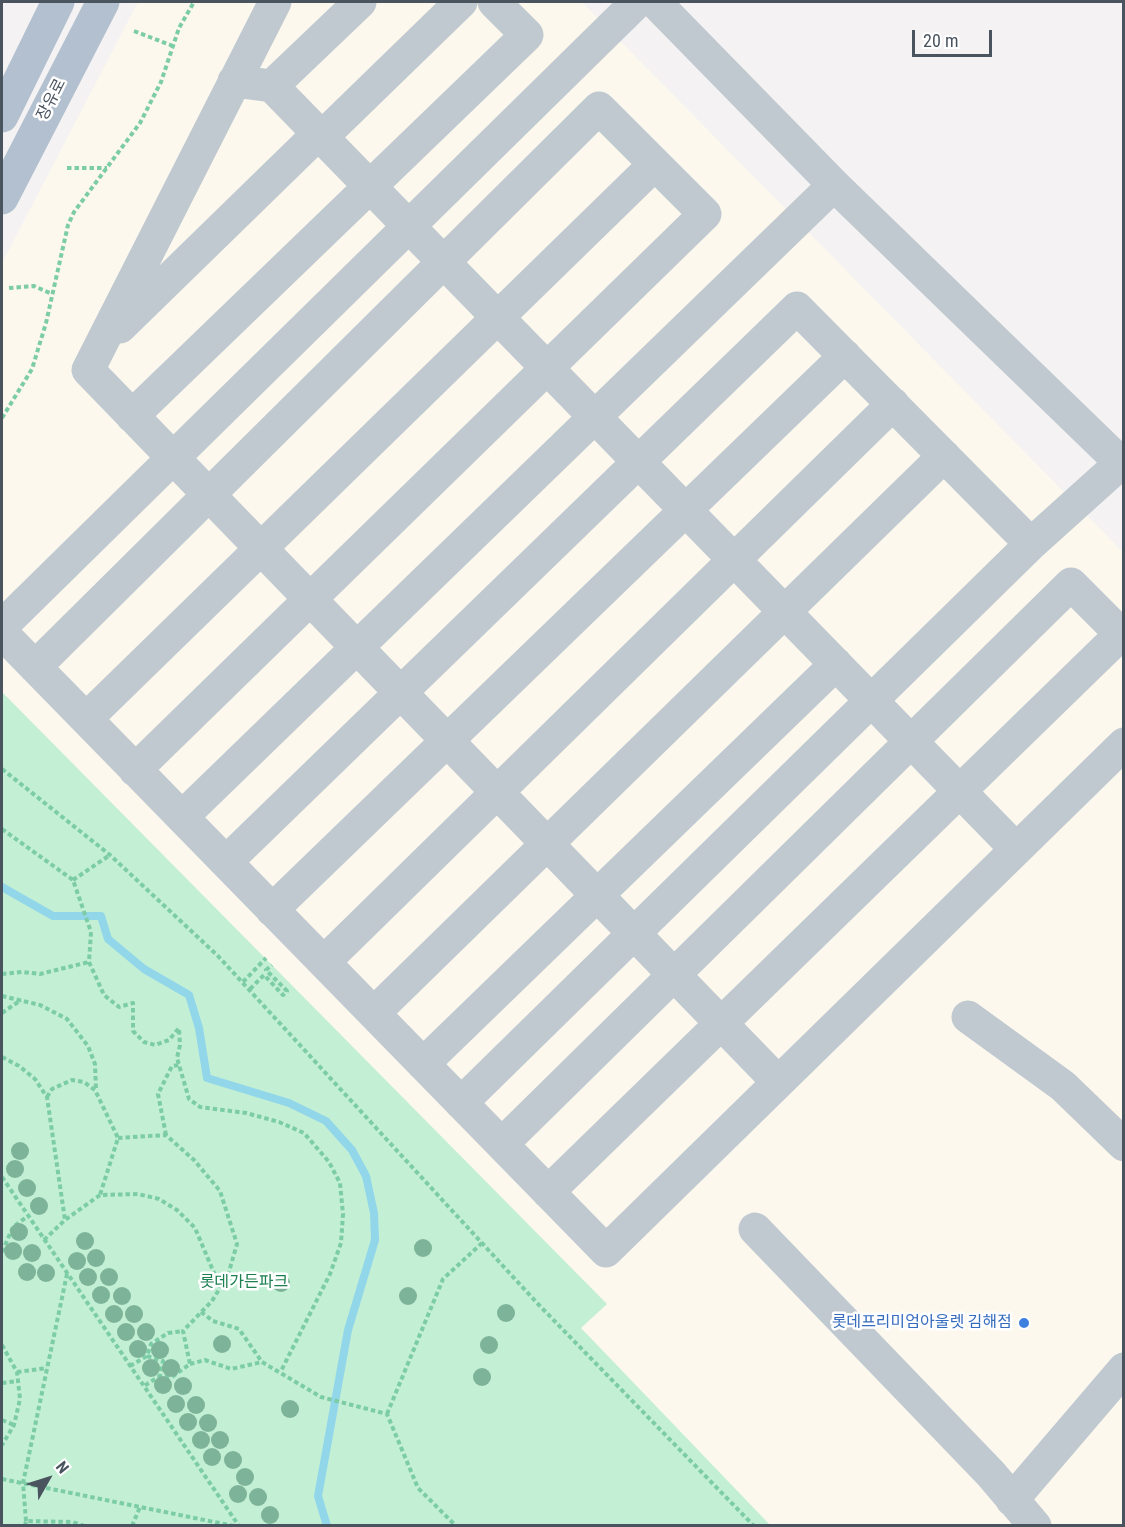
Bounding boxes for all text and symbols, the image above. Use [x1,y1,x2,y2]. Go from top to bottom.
scale bar [915,18,994,56]
text: 20 m [923,30,958,51]
street label: 장유로 [33,76,71,124]
park label: 롯데가든파크 [200,1273,288,1293]
place label: 롯데프리미엄아울렛 김해점 [832,1313,1012,1333]
marker: 롯데프리미엄아울렛 김해점 [1017,1316,1031,1330]
north arrow [18,1449,78,1509]
text: N [52,1458,73,1477]

